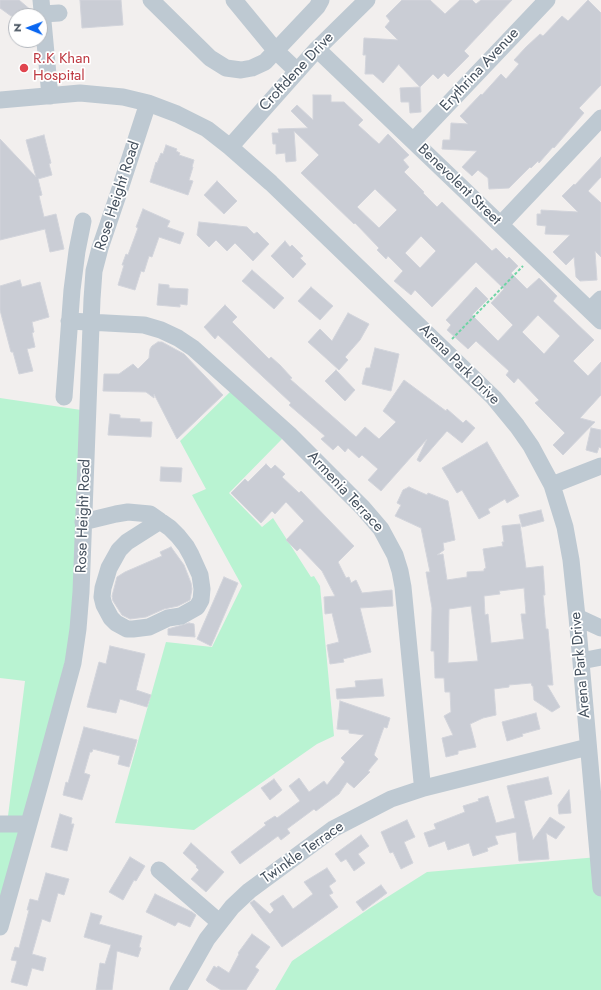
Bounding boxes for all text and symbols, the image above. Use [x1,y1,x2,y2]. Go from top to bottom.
north arrow [8,8,48,48]
text: N [9,23,25,32]
street label: Erythrina Avenue [437,25,523,115]
street label: Croftdene Drive [256,29,338,115]
place label: R.K Khan Hospital [33,50,90,85]
marker: R.K Khan Hospital [18,62,30,74]
street label: Rose Height Road [92,139,144,253]
street label: Benevolent Street [414,141,504,229]
street label: Arena Park Drive [415,321,503,409]
street label: Armenia Terrace [303,448,387,536]
street label: Rose Height Road [73,459,95,573]
street label: Arena Park Drive [567,611,595,719]
street label: Twinkle Terrace [258,818,348,888]

